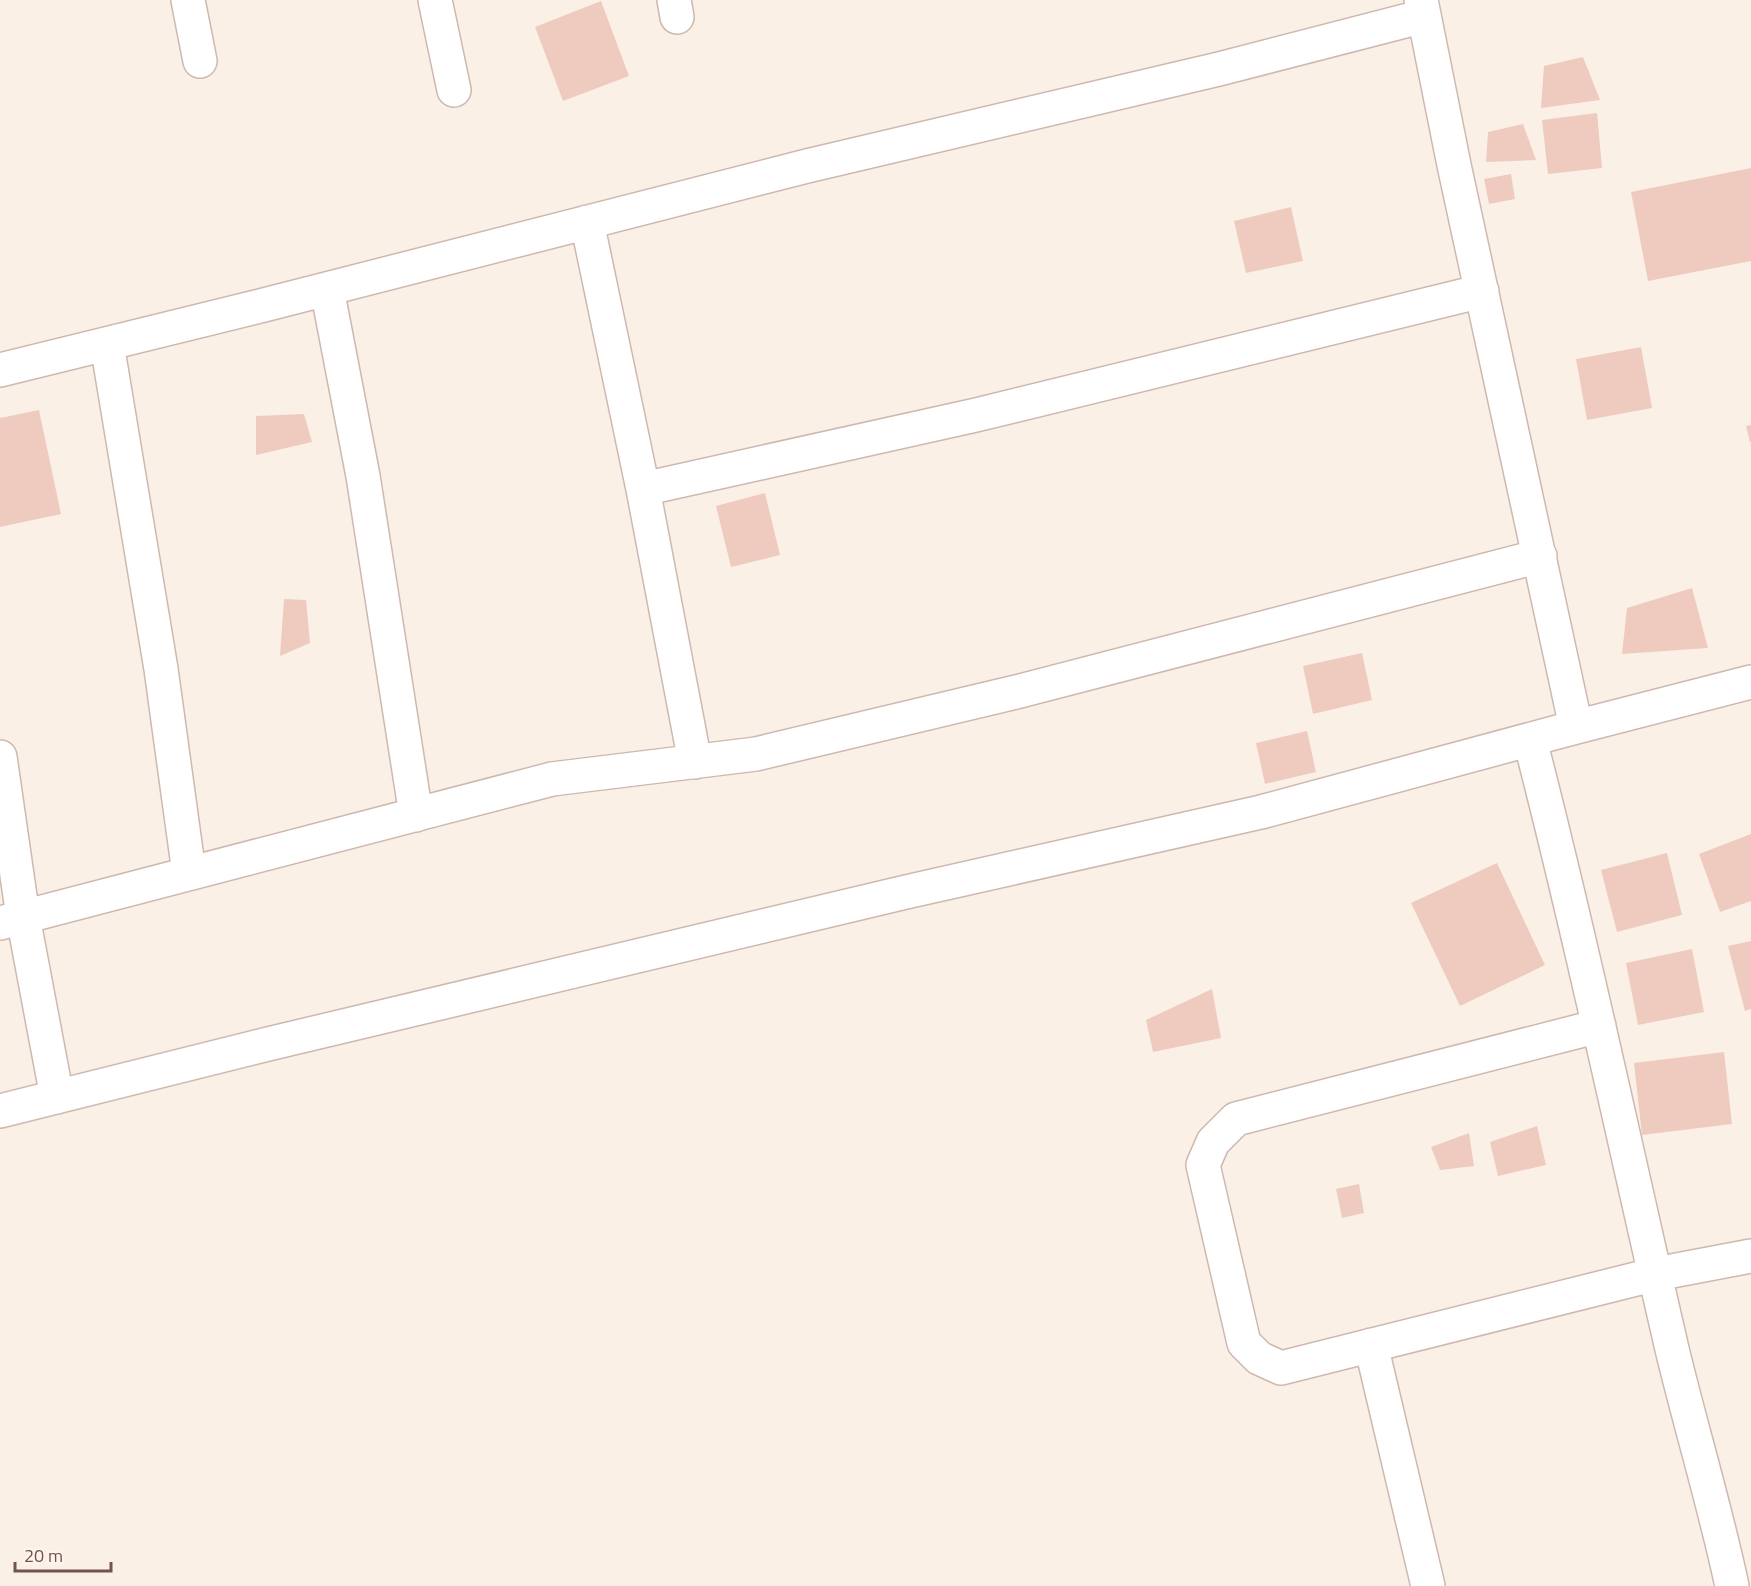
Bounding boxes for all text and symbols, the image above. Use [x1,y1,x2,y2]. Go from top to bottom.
scale bar [15,1535,111,1573]
text: 20 m [24,1542,63,1569]

